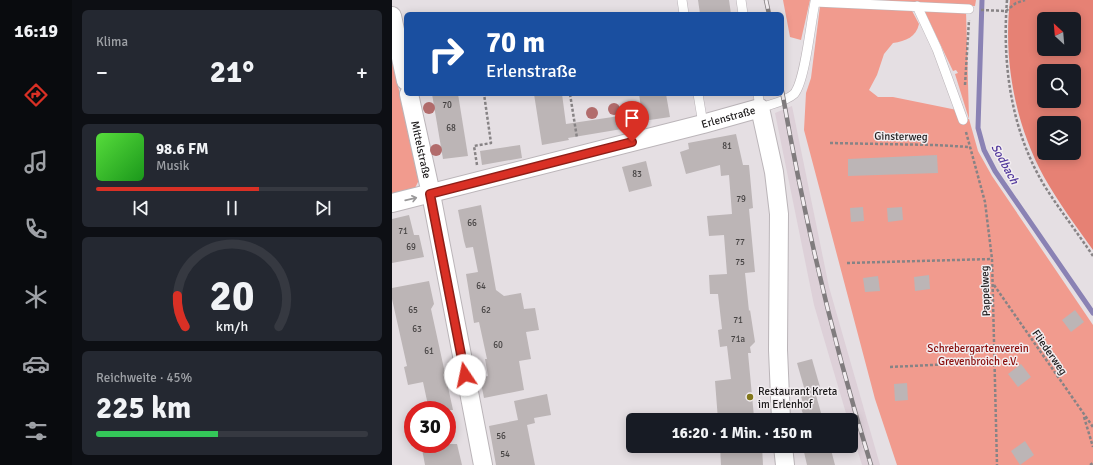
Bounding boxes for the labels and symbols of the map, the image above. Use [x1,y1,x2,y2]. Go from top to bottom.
north arrow [1037,12,1081,56]
house number: 70 [442,100,452,111]
pin [615,101,649,142]
street label: Erlenstraße [700,104,757,131]
street label: Mittelstraße [408,120,433,180]
house number: 68 [446,123,456,134]
street label: Ginsterweg [874,130,928,143]
house number: 81 [722,141,732,152]
water label: Sodbach [987,141,1022,187]
house number: 83 [632,169,642,180]
one-way arrow [404,194,417,202]
house number: 79 [736,194,746,205]
house number: 66 [467,218,477,229]
house number: 71 [398,226,408,237]
house number: 77 [735,237,745,248]
house number: 69 [406,242,416,253]
house number: 75 [735,257,745,268]
street label: Pappelweg [978,265,993,317]
house number: 64 [476,281,486,292]
house number: 65 [408,305,418,316]
house number: 62 [481,305,491,316]
house number: 71 [733,315,743,326]
house number: 63 [412,324,422,335]
street label: Fliederweg [1029,327,1070,378]
house number: 71a [731,334,746,345]
house number: 60 [493,340,503,351]
park label: Schrebergartenverein Grevenbroich e.V. [927,342,1029,368]
house number: 61 [424,346,434,357]
position arrow [444,354,486,396]
place label: Restaurant Kreta im Erlenhof [758,385,838,411]
marker: Restaurant Kreta im Erlenhof [745,392,755,402]
speed limit sign: 30 [404,401,456,453]
house number: 56 [496,431,506,442]
house number: 54 [500,449,510,460]

